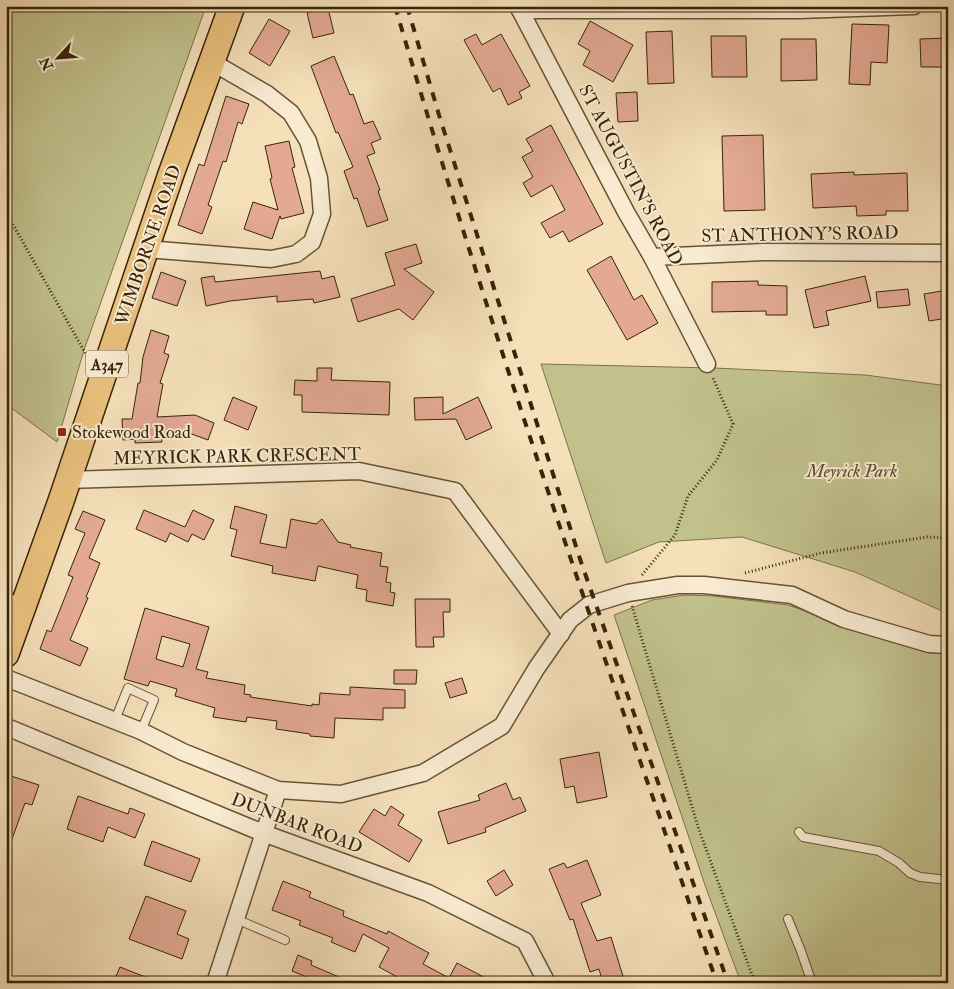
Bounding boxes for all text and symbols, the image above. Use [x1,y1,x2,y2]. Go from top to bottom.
north arrow [32,32,82,82]
text: N [36,54,58,74]
street label: ST AUGUSTIN'S ROAD [573,81,688,270]
street label: WIMBORNE ROAD [110,162,187,329]
street label: ST ANTHONY'S ROAD [701,221,899,248]
road number: A347 [86,350,128,378]
place label: Stokewood Road [72,421,191,444]
marker: Stokewood Road [56,426,68,438]
street label: MEYRICK PARK CRESCENT [113,443,362,470]
park label: Meyrick Park [806,460,897,483]
street label: DUNBAR ROAD [228,788,366,859]

